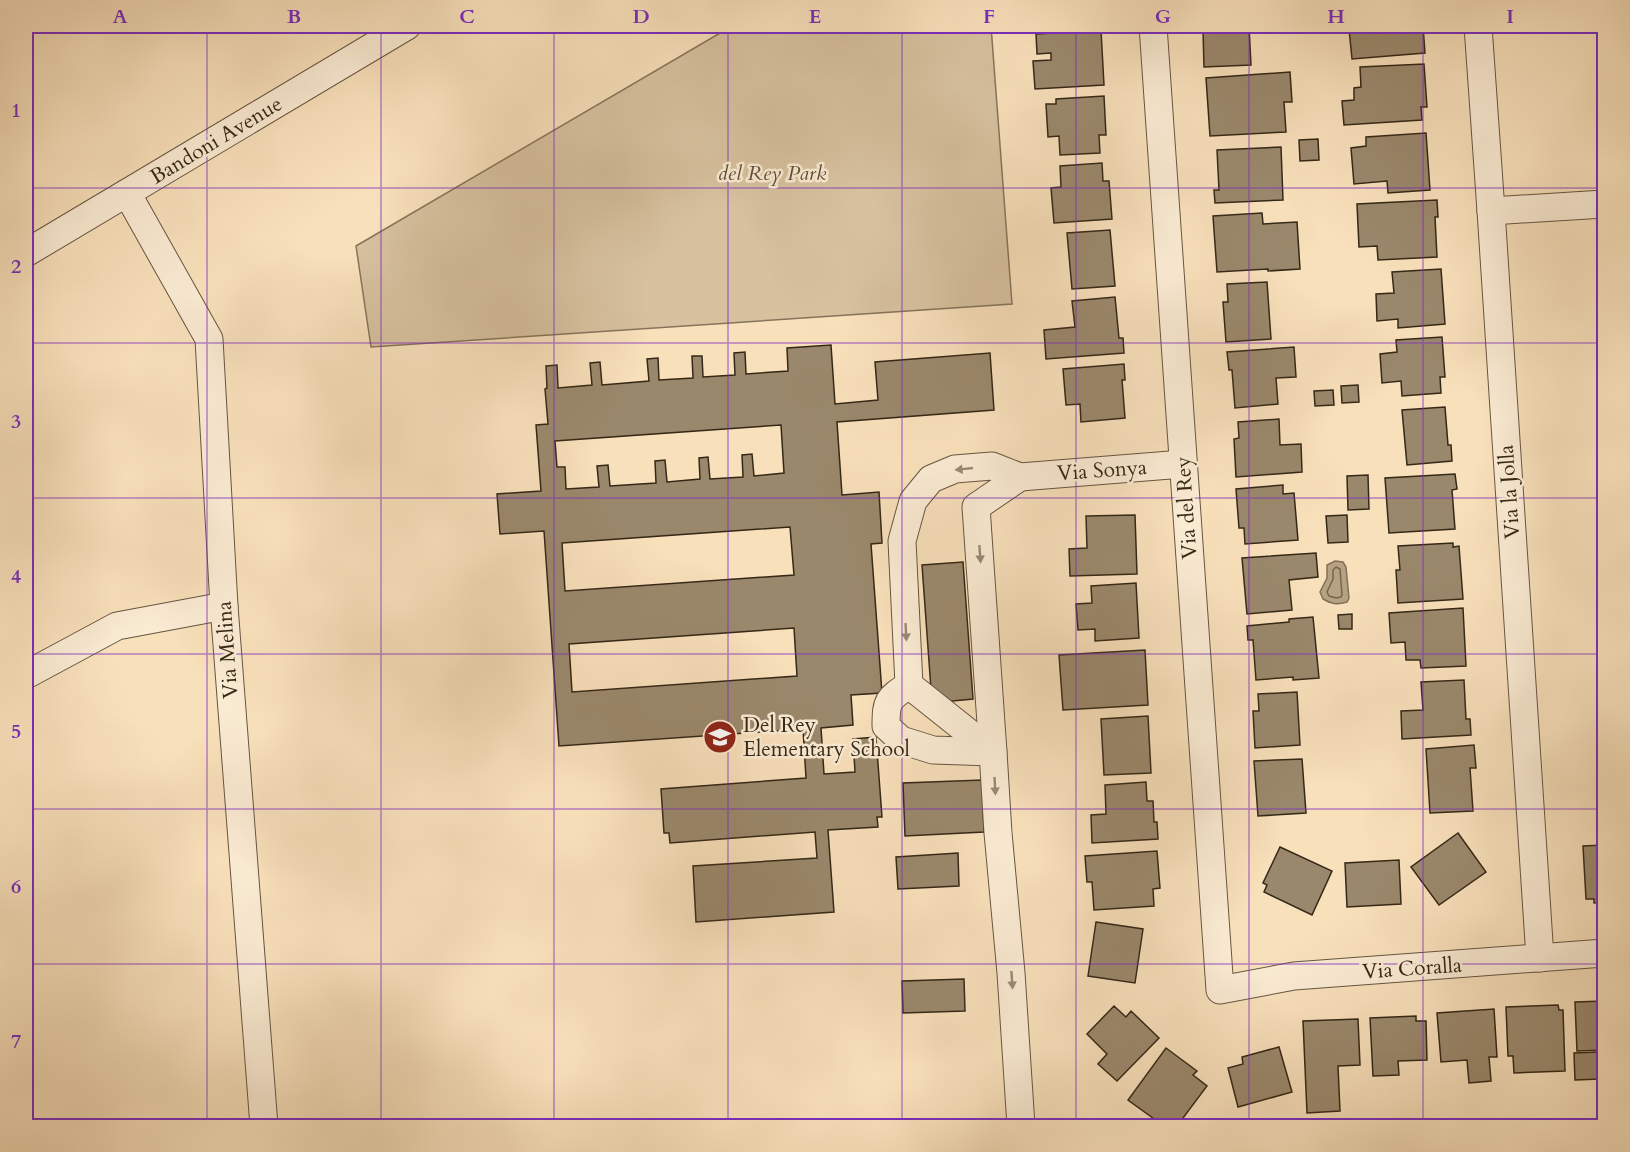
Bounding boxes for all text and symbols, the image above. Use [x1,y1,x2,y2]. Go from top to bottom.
text: A [112,3,128,30]
text: B [287,3,301,30]
text: C [459,3,475,30]
text: D [632,3,650,30]
text: E [809,3,821,30]
text: F [983,3,995,30]
text: G [1155,3,1171,30]
text: H [1327,3,1345,30]
text: I [1506,3,1514,30]
street label: Bandoni Avenue [145,90,288,191]
text: 1 [11,97,21,124]
park label: del Rey Park [718,159,827,188]
text: 2 [11,253,21,280]
text: 3 [11,408,21,435]
street label: Via la Jolla [1492,444,1527,540]
street label: Via Sonya [1056,453,1148,488]
street label: Via del Rey [1168,456,1205,560]
one-way arrow [954,464,973,474]
one-way arrow [975,545,984,564]
text: 4 [11,563,21,590]
street label: Via Melina [210,600,245,700]
one-way arrow [902,622,911,641]
place label: Del Rey Elementary School [743,711,910,764]
text: 5 [11,718,21,745]
school or university icon: Del Rey Elementary School [702,719,738,755]
one-way arrow [991,777,1000,796]
text: 6 [11,873,21,900]
street label: Via Coralla [1361,951,1463,986]
one-way arrow [1007,971,1016,990]
text: 7 [11,1028,21,1055]

